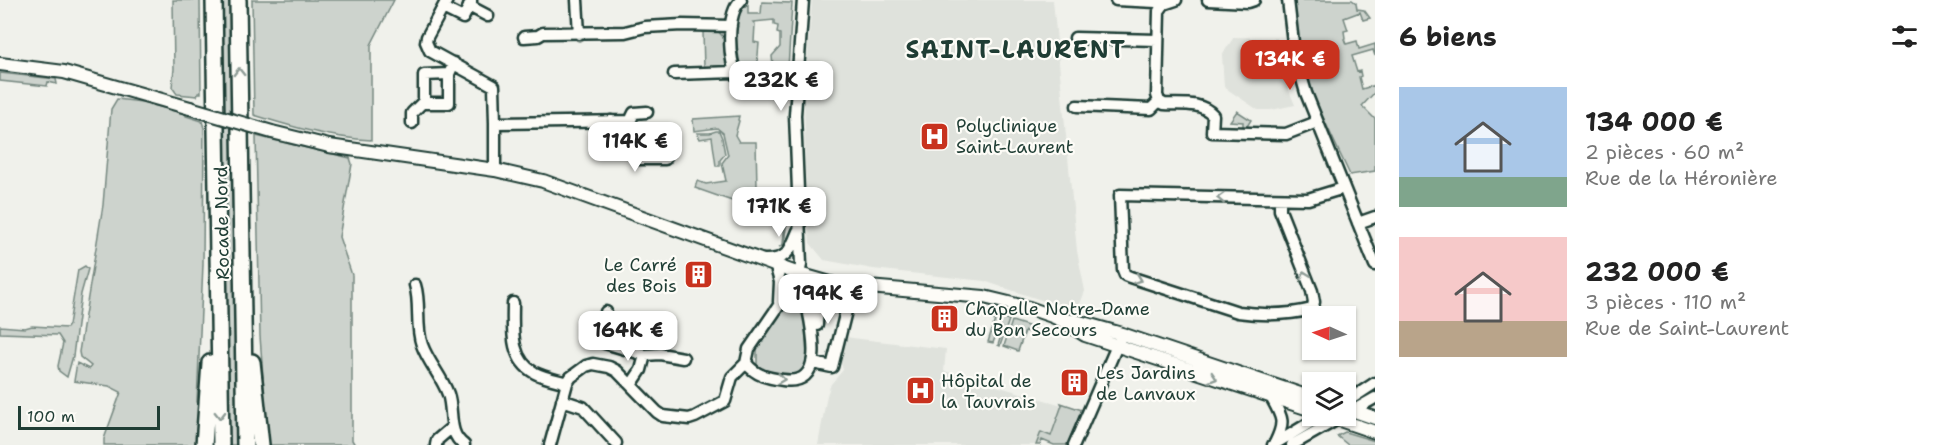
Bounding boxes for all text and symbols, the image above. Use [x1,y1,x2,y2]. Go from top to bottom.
text: 6 biens [1399,19,1497,54]
icon: filters [1888,20,1921,53]
district label: SAINT-LAURENT [905,34,1127,66]
pin: 134K € [1241,40,1339,91]
text: 134K € [1254,46,1326,72]
pin: 232K € [732,61,830,112]
one-way arrow [233,67,245,76]
text: 232K € [743,67,819,93]
text: 134 000 € [1585,104,1723,139]
icon: home [1447,111,1519,183]
place label: Polyclinique Saint-Laurent [956,114,1074,159]
hospital icon: Polyclinique Saint-Laurent [919,120,951,152]
pin: 114K € [586,122,684,173]
text: 114K € [602,128,668,154]
text: 2 pièces · 60 m² [1585,139,1744,165]
text: Rue de la Héronière [1585,165,1778,191]
street label: Rocade Nord [209,166,235,280]
pin: 171K € [730,187,828,238]
one-way arrow [1217,191,1226,204]
text: 171K € [746,193,812,219]
place label: Le Carré des Bois [604,253,677,298]
text: 232 000 € [1585,254,1729,289]
building icon: Le Carré des Bois [682,259,714,291]
icon: home [1447,261,1519,333]
one-way arrow [1300,270,1313,281]
one-way arrow [1132,272,1142,285]
pin: 194K € [779,274,877,325]
text: 194K € [792,280,864,306]
text: 3 pièces · 110 m² [1585,289,1746,315]
place label: Chapelle Notre-Dame du Bon Secours [965,297,1150,342]
building icon: Chapelle Notre-Dame du Bon Secours [928,303,960,335]
north arrow [1302,306,1356,360]
map controls [1302,306,1356,426]
pin: 164K € [579,311,677,362]
text: Rue de Saint-Laurent [1585,315,1789,341]
text: 164K € [592,317,664,343]
place label: Les Jardins de Lanvaux [1096,361,1196,406]
building icon: Les Jardins de Lanvaux [1059,367,1091,399]
place label: Hôpital de la Tauvrais [941,369,1036,414]
one-way arrow [1207,370,1218,383]
button: layers [1302,372,1356,426]
one-way arrow [777,373,786,385]
hospital icon: Hôpital de la Tauvrais [904,375,936,407]
scale bar [18,403,160,430]
text: 100 m [27,406,75,427]
one-way arrow [214,411,227,420]

